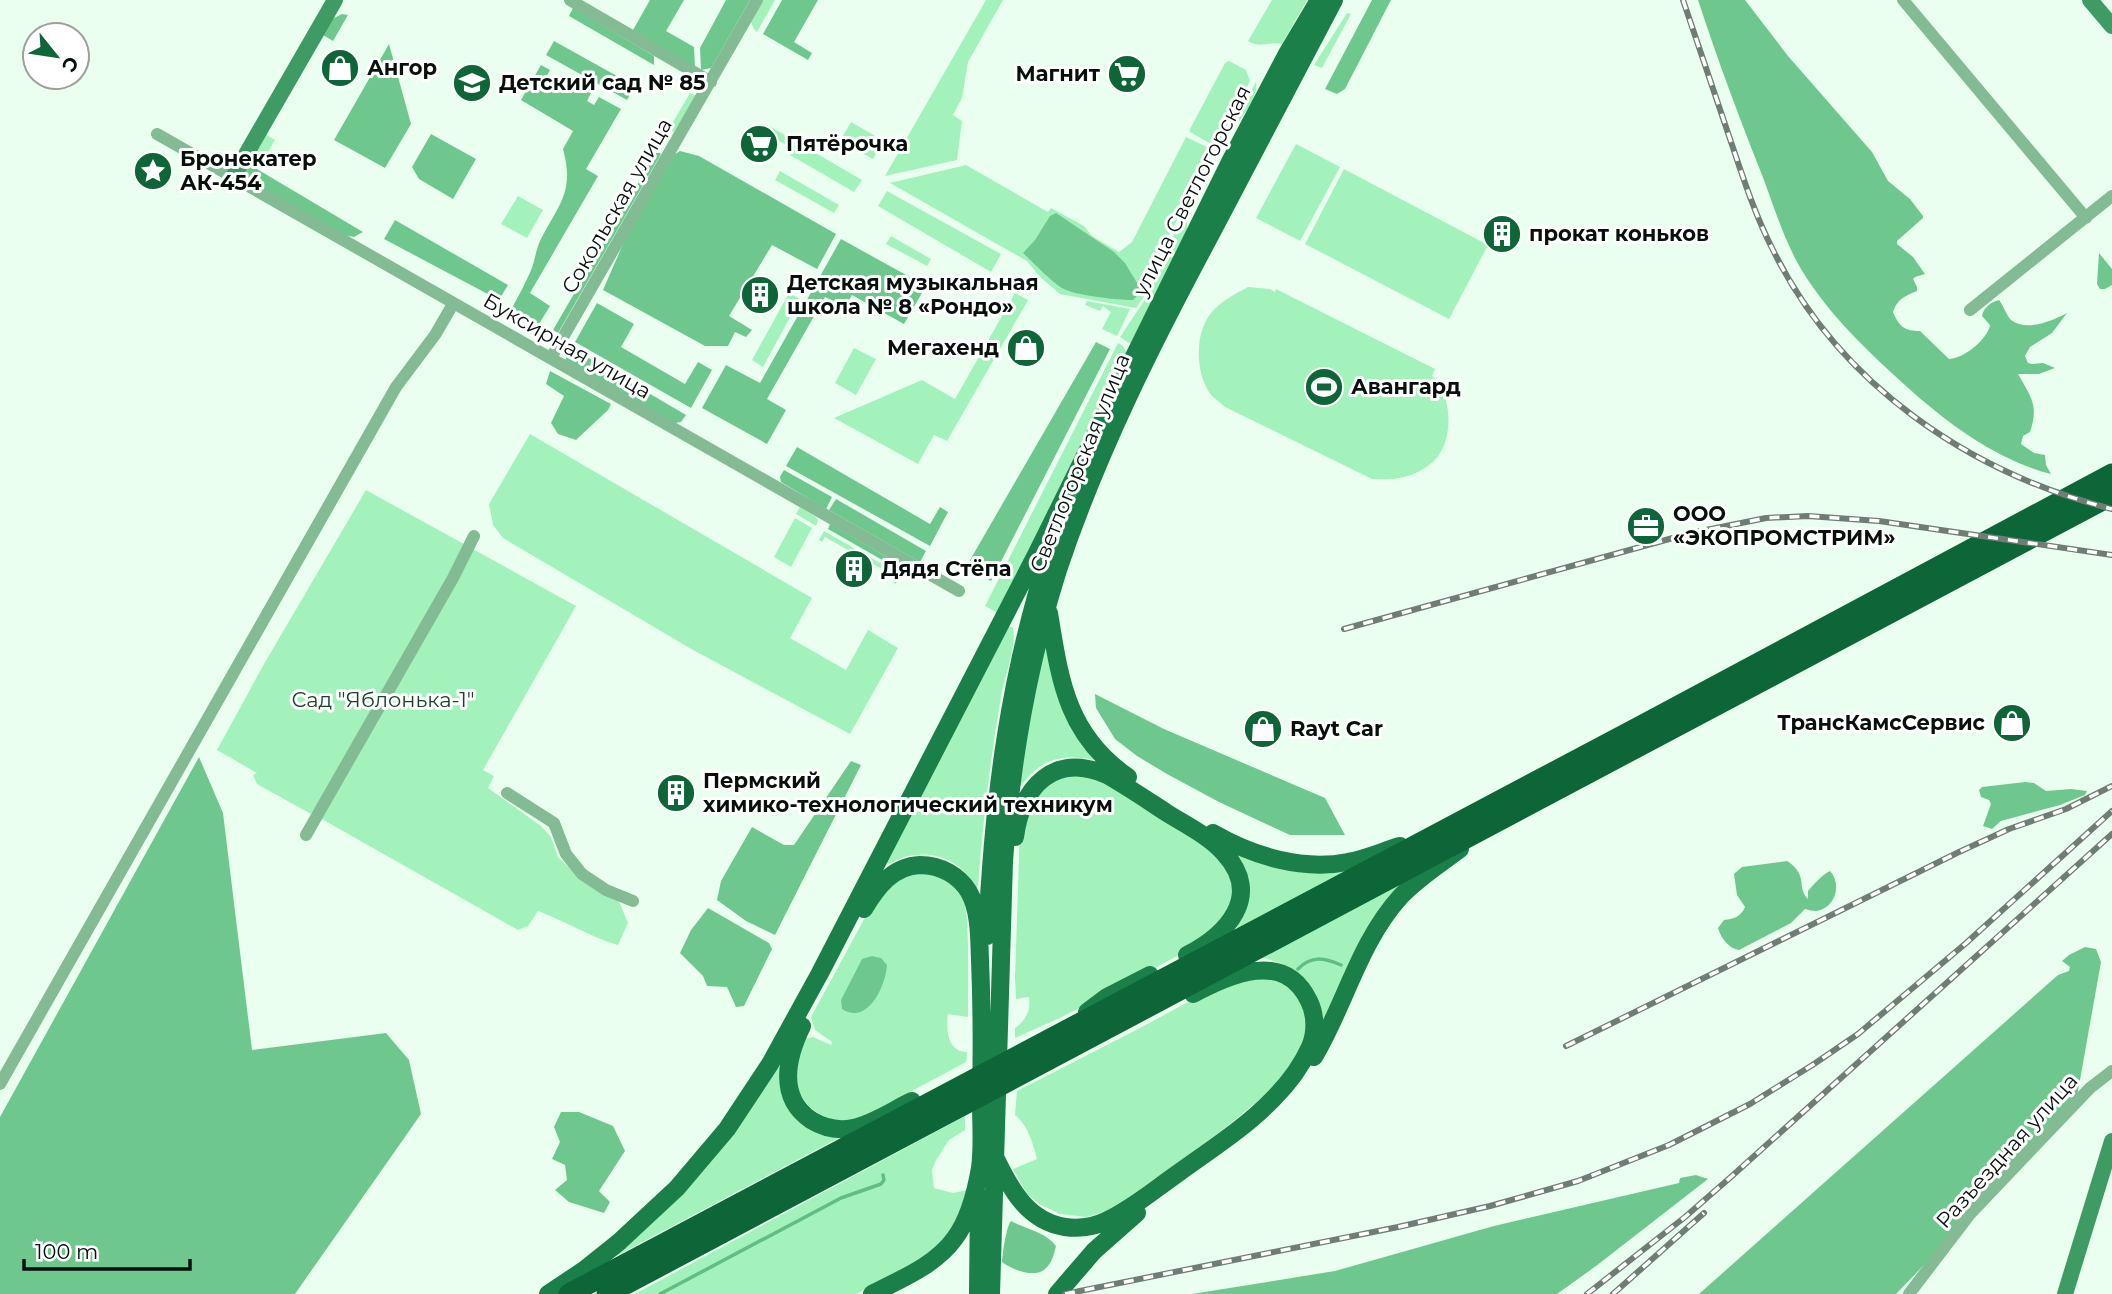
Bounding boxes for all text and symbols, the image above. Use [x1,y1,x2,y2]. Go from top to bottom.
north arrow [21,21,91,91]
shop icon: Ангор [319,47,361,89]
text: С [57,53,84,76]
supermarket icon: Магнит [1106,53,1148,95]
place label: Ангор [367,55,437,80]
place label: Магнит [1016,61,1101,86]
school or university icon: Детский сад № 85 [451,62,493,104]
place label: Детский сад № 85 [499,70,706,95]
street label: улица Светлогорская [1127,81,1256,301]
street label: Сокольская улица [556,114,677,298]
supermarket icon: Пятёрочка [738,123,780,165]
place label: Пятёрочка [786,131,908,156]
place label: Бронекатер АК-454 [180,146,317,195]
place icon: Бронекатер АК-454 [132,150,174,192]
building icon: прокат коньков [1481,213,1523,255]
place label: прокат коньков [1529,221,1709,246]
place label: Детская музыкальная школа № 8 «Рондо» [787,270,1039,319]
building icon: Детская музыкальная школа № 8 «Рондо» [739,274,781,316]
street label: Буксирная улица [479,287,656,404]
shop icon: Мегахенд [1005,327,1047,369]
place label: Мегахенд [887,335,999,360]
street label: Светлогорская улица [1024,350,1135,576]
sports icon: Авангард [1303,366,1345,408]
place label: Авангард [1351,374,1461,399]
place label: ООО «ЭКОПРОМСТРИМ» [1673,501,1895,550]
office icon: ООО «ЭКОПРОМСТРИМ» [1625,505,1667,547]
building icon: Дядя Стёпа [833,548,875,590]
place label: Дядя Стёпа [881,556,1012,581]
park label: Сад "Яблонька-1" [291,687,475,712]
shop icon: ТрансКамсСервис [1991,702,2033,744]
shop icon: Rayt Car [1242,708,1284,750]
place label: ТрансКамсСервис [1777,710,1986,735]
place label: Rayt Car [1290,716,1383,741]
place label: Пермский химико-технологический техникум [703,768,1113,817]
building icon: Пермский химико-технологический техникум [655,772,697,814]
street label: Разъездная улица [1931,1068,2083,1233]
scale bar [24,1228,191,1272]
text: 100 m [35,1239,98,1264]

